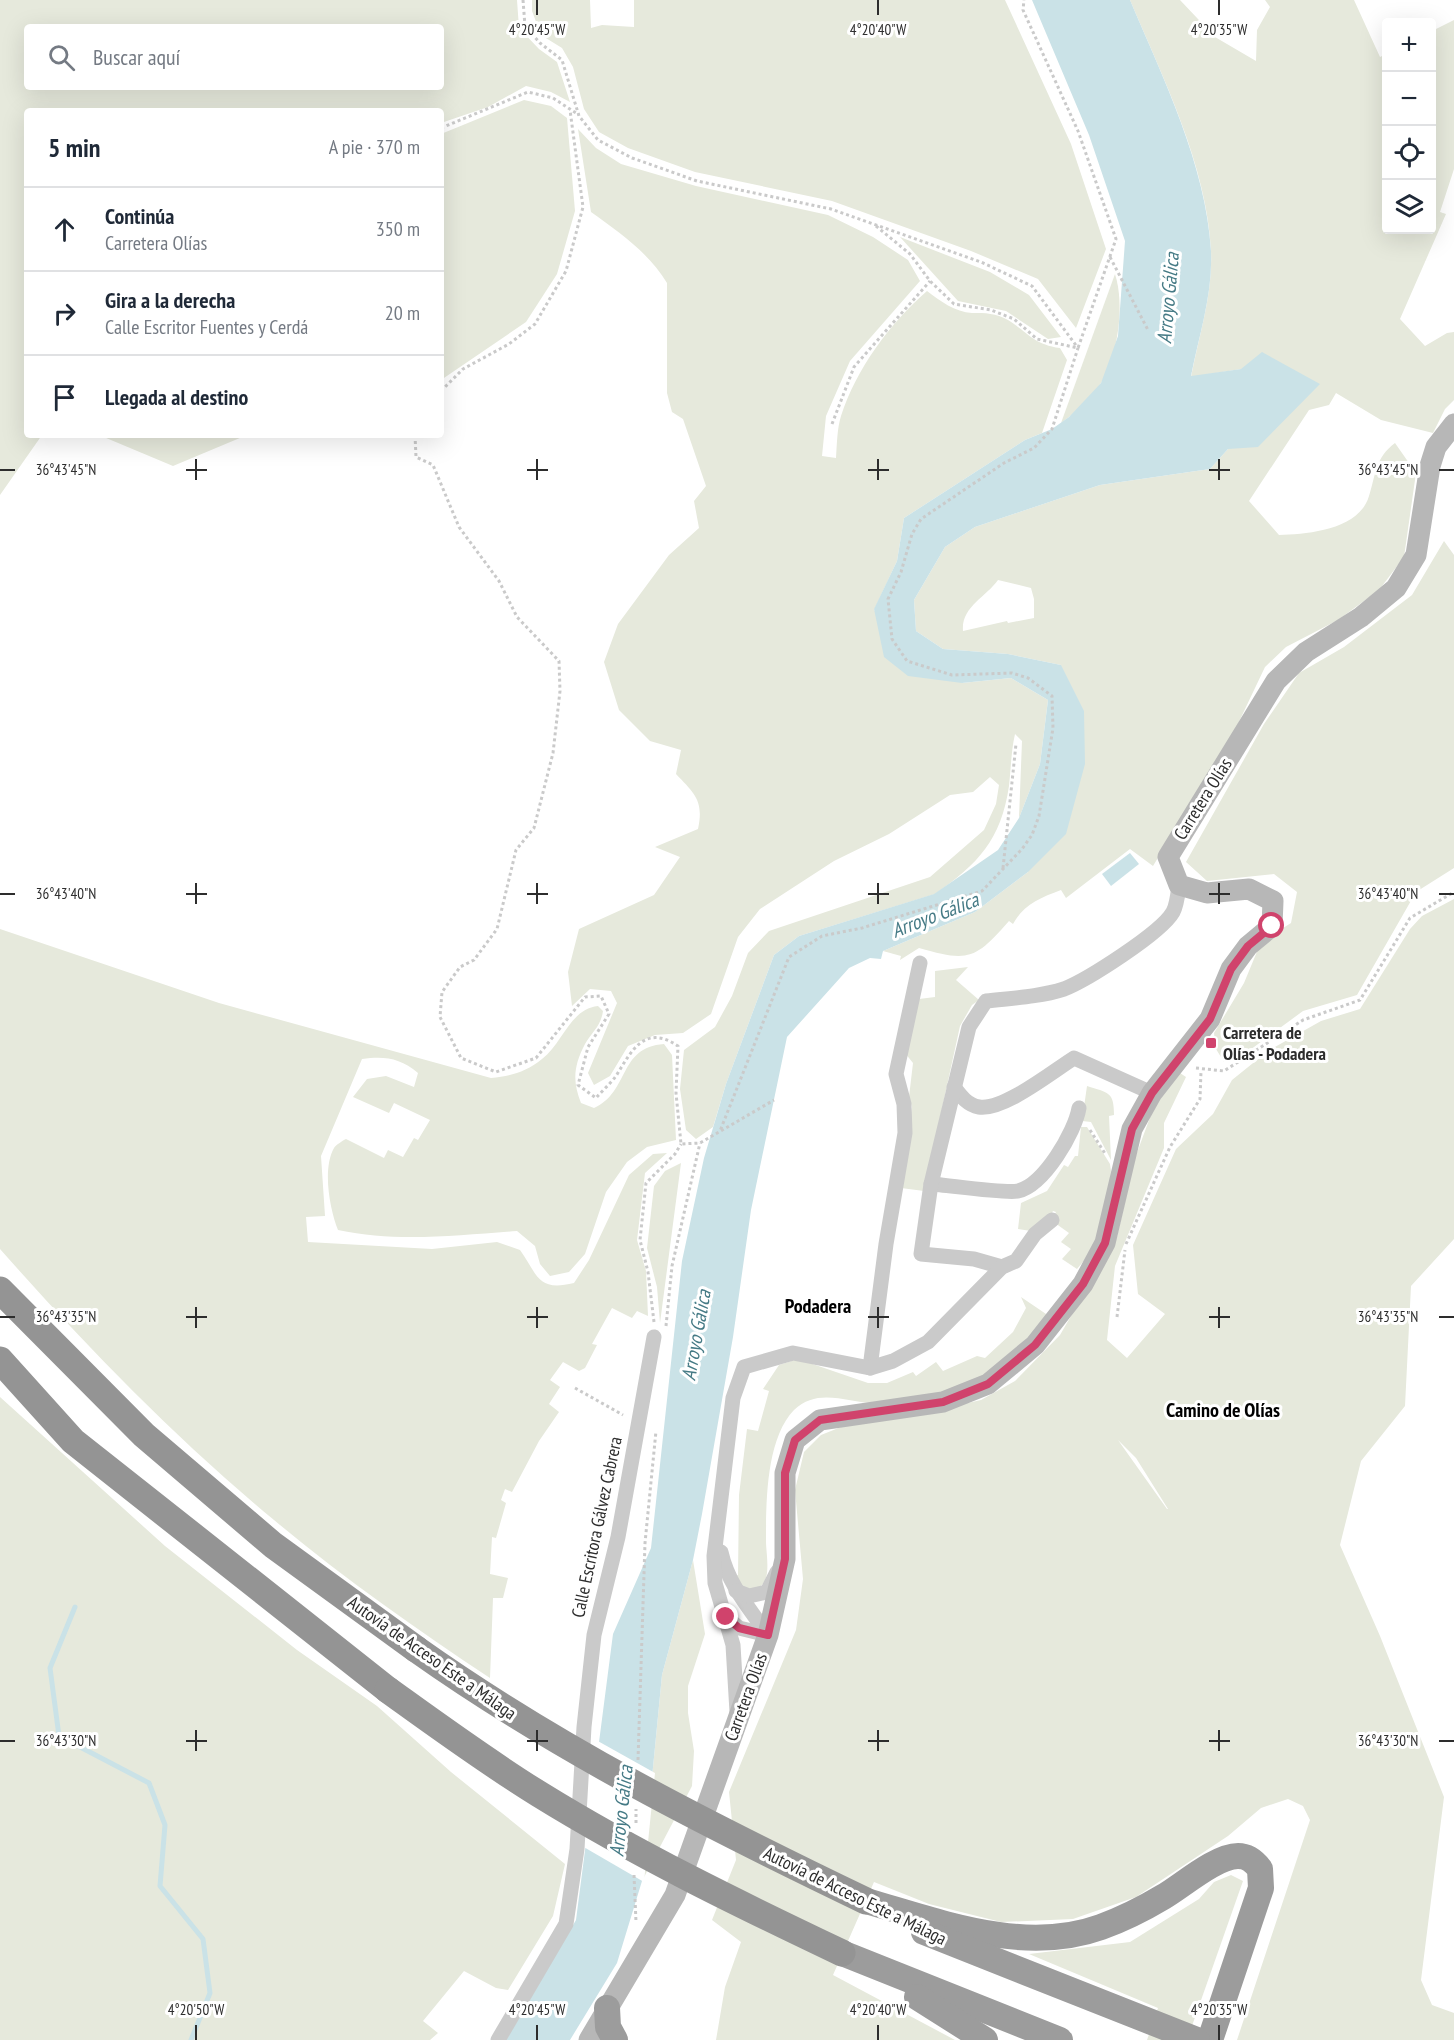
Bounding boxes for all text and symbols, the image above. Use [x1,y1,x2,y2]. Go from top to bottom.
map controls [1382,18,1436,234]
button: + [1382,18,1436,72]
text: 4°20'45"W [509,20,565,39]
text: 4°20'40"W [850,20,906,39]
text: 4°20'35"W [1191,20,1247,39]
search box [24,24,444,90]
icon: search [45,41,78,74]
text: Buscar aquí [93,43,180,71]
button: − [1382,72,1436,126]
button: locate [1382,126,1436,180]
text: 5 min [48,131,101,164]
text: A pie · 370 m [329,134,420,160]
button: layers [1382,180,1436,234]
text: Continúa [105,202,174,230]
icon: ahead [48,213,81,246]
text: 350 m [376,216,420,242]
text: Carretera Olías [105,230,207,256]
water label: Arroyo Gálica [1151,250,1185,345]
text: Gira a la derecha [105,286,235,314]
icon: right [48,297,81,330]
text: 20 m [385,300,420,326]
text: Calle Escritor Fuentes y Cerdá [105,314,308,340]
icon: arrive [48,381,81,414]
text: Llegada al destino [105,383,248,411]
text: 36°43'45"N [36,460,96,479]
text: 36°43'45"N [1358,460,1418,479]
street label: Carretera Olías [1168,754,1237,844]
text: 36°43'40"N [36,884,96,903]
text: 36°43'40"N [1358,884,1418,903]
water label: Arroyo Gálica [888,886,983,943]
route start [1258,912,1284,938]
place label: Carretera de Olías - Podadera [1223,1021,1326,1065]
marker: Carretera de Olías - Podadera [1204,1036,1218,1050]
water label: Arroyo Gálica [675,1287,717,1382]
district label: Podadera [785,1293,851,1319]
text: 36°43'35"N [36,1307,96,1326]
text: 36°43'35"N [1358,1307,1418,1326]
district label: Camino de Olías [1166,1397,1280,1423]
street label: Calle Escritora Gálvez Cabrera [566,1434,627,1619]
street label: Autovía de Acceso Este a Málaga [343,1591,521,1725]
route end [712,1603,738,1629]
street label: Carretera Olías [719,1650,772,1744]
text: 36°43'30"N [36,1731,96,1750]
text: 36°43'30"N [1358,1731,1418,1750]
water label: Arroyo Gálica [603,1763,639,1858]
street label: Autovía de Acceso Este a Málaga [760,1841,950,1950]
text: 4°20'50"W [168,2000,224,2019]
text: 4°20'45"W [509,2000,565,2019]
text: 4°20'40"W [850,2000,906,2019]
text: 4°20'35"W [1191,2000,1247,2019]

